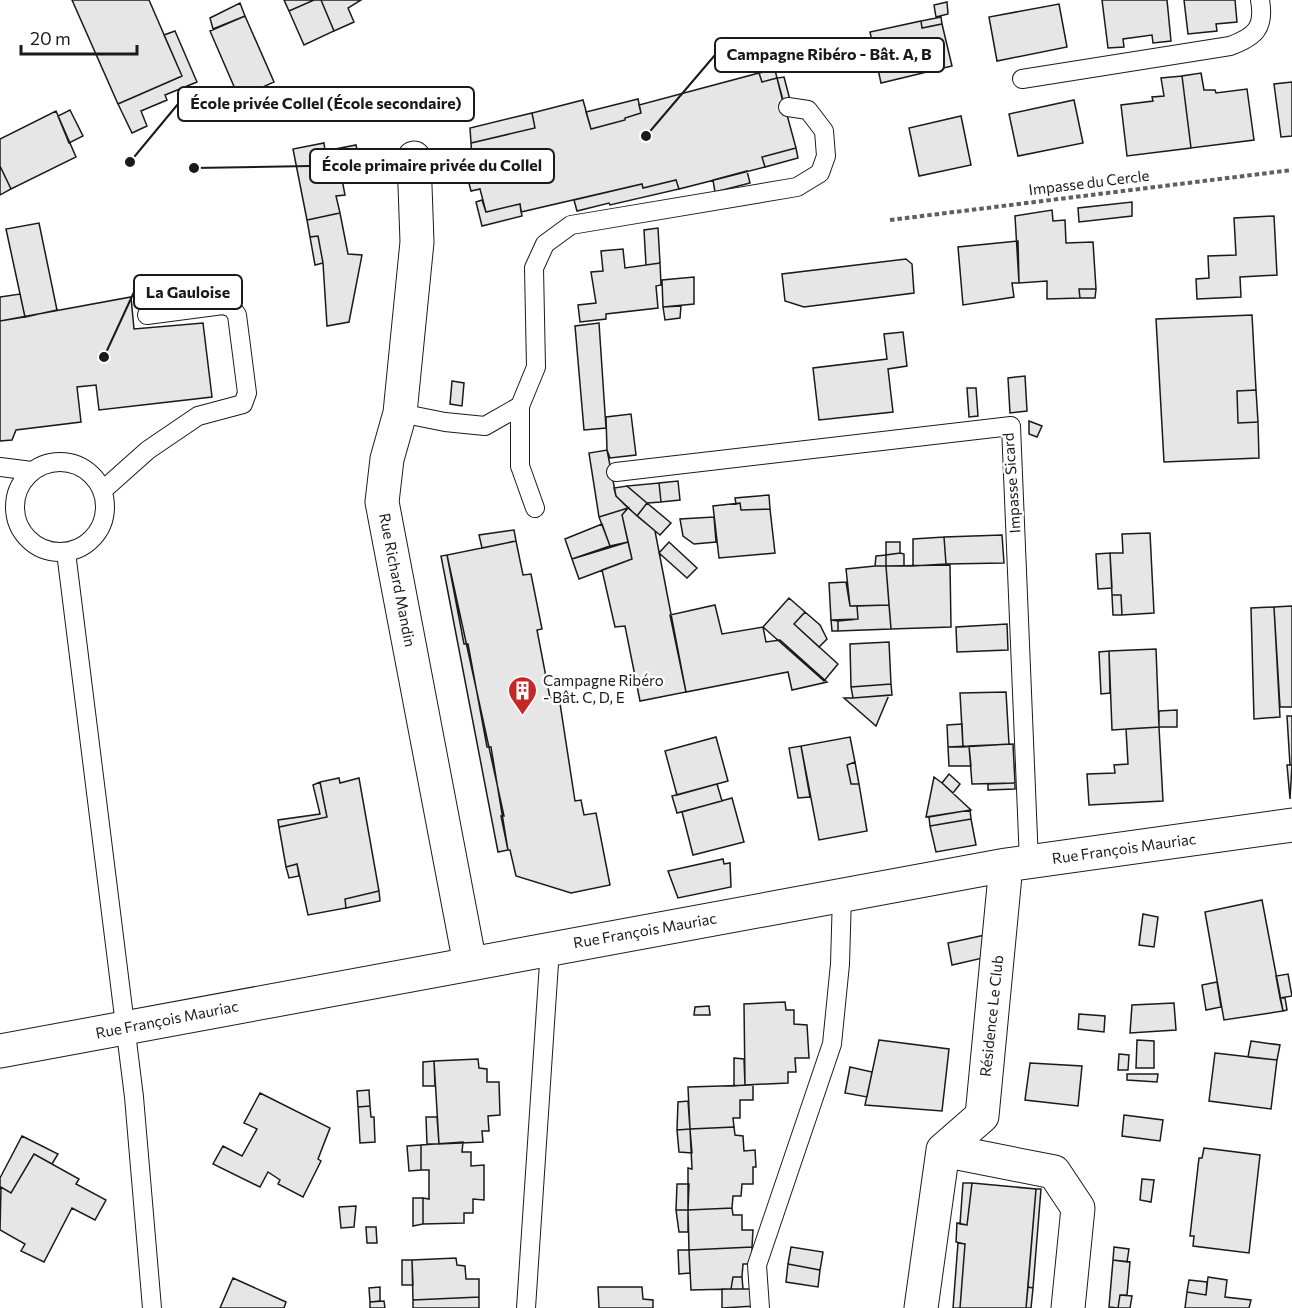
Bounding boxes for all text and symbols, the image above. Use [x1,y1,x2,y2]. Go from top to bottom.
scale bar [21,18,136,56]
text: 20 m [30,27,71,49]
callout: Campagne Ribéro - Bât. A, B [715,38,944,72]
text: Campagne Ribéro - Bât. A, B [726,44,932,63]
callout: École privée Collel (École secondaire) [178,87,474,121]
text: École privée Collel (École secondaire) [190,93,462,112]
callout: École primaire privée du Collel [310,149,554,183]
text: École primaire privée du Collel [322,155,542,174]
street label: Impasse du Cercle [1028,166,1150,198]
callout: La Gauloise [134,275,242,309]
text: La Gauloise [146,282,230,301]
street label: Impasse Sicard [999,432,1023,534]
street label: Rue Richard Mandin [376,511,420,648]
place label: Campagne Ribéro - Bât. C, D, E [543,671,664,706]
building icon: Campagne Ribéro - Bât. C, D, E [506,674,538,716]
street label: Rue François Mauriac [1051,829,1197,867]
street label: Rue François Mauriac [572,909,718,951]
street label: Résidence Le Club [976,954,1006,1078]
street label: Rue François Mauriac [94,996,240,1042]

